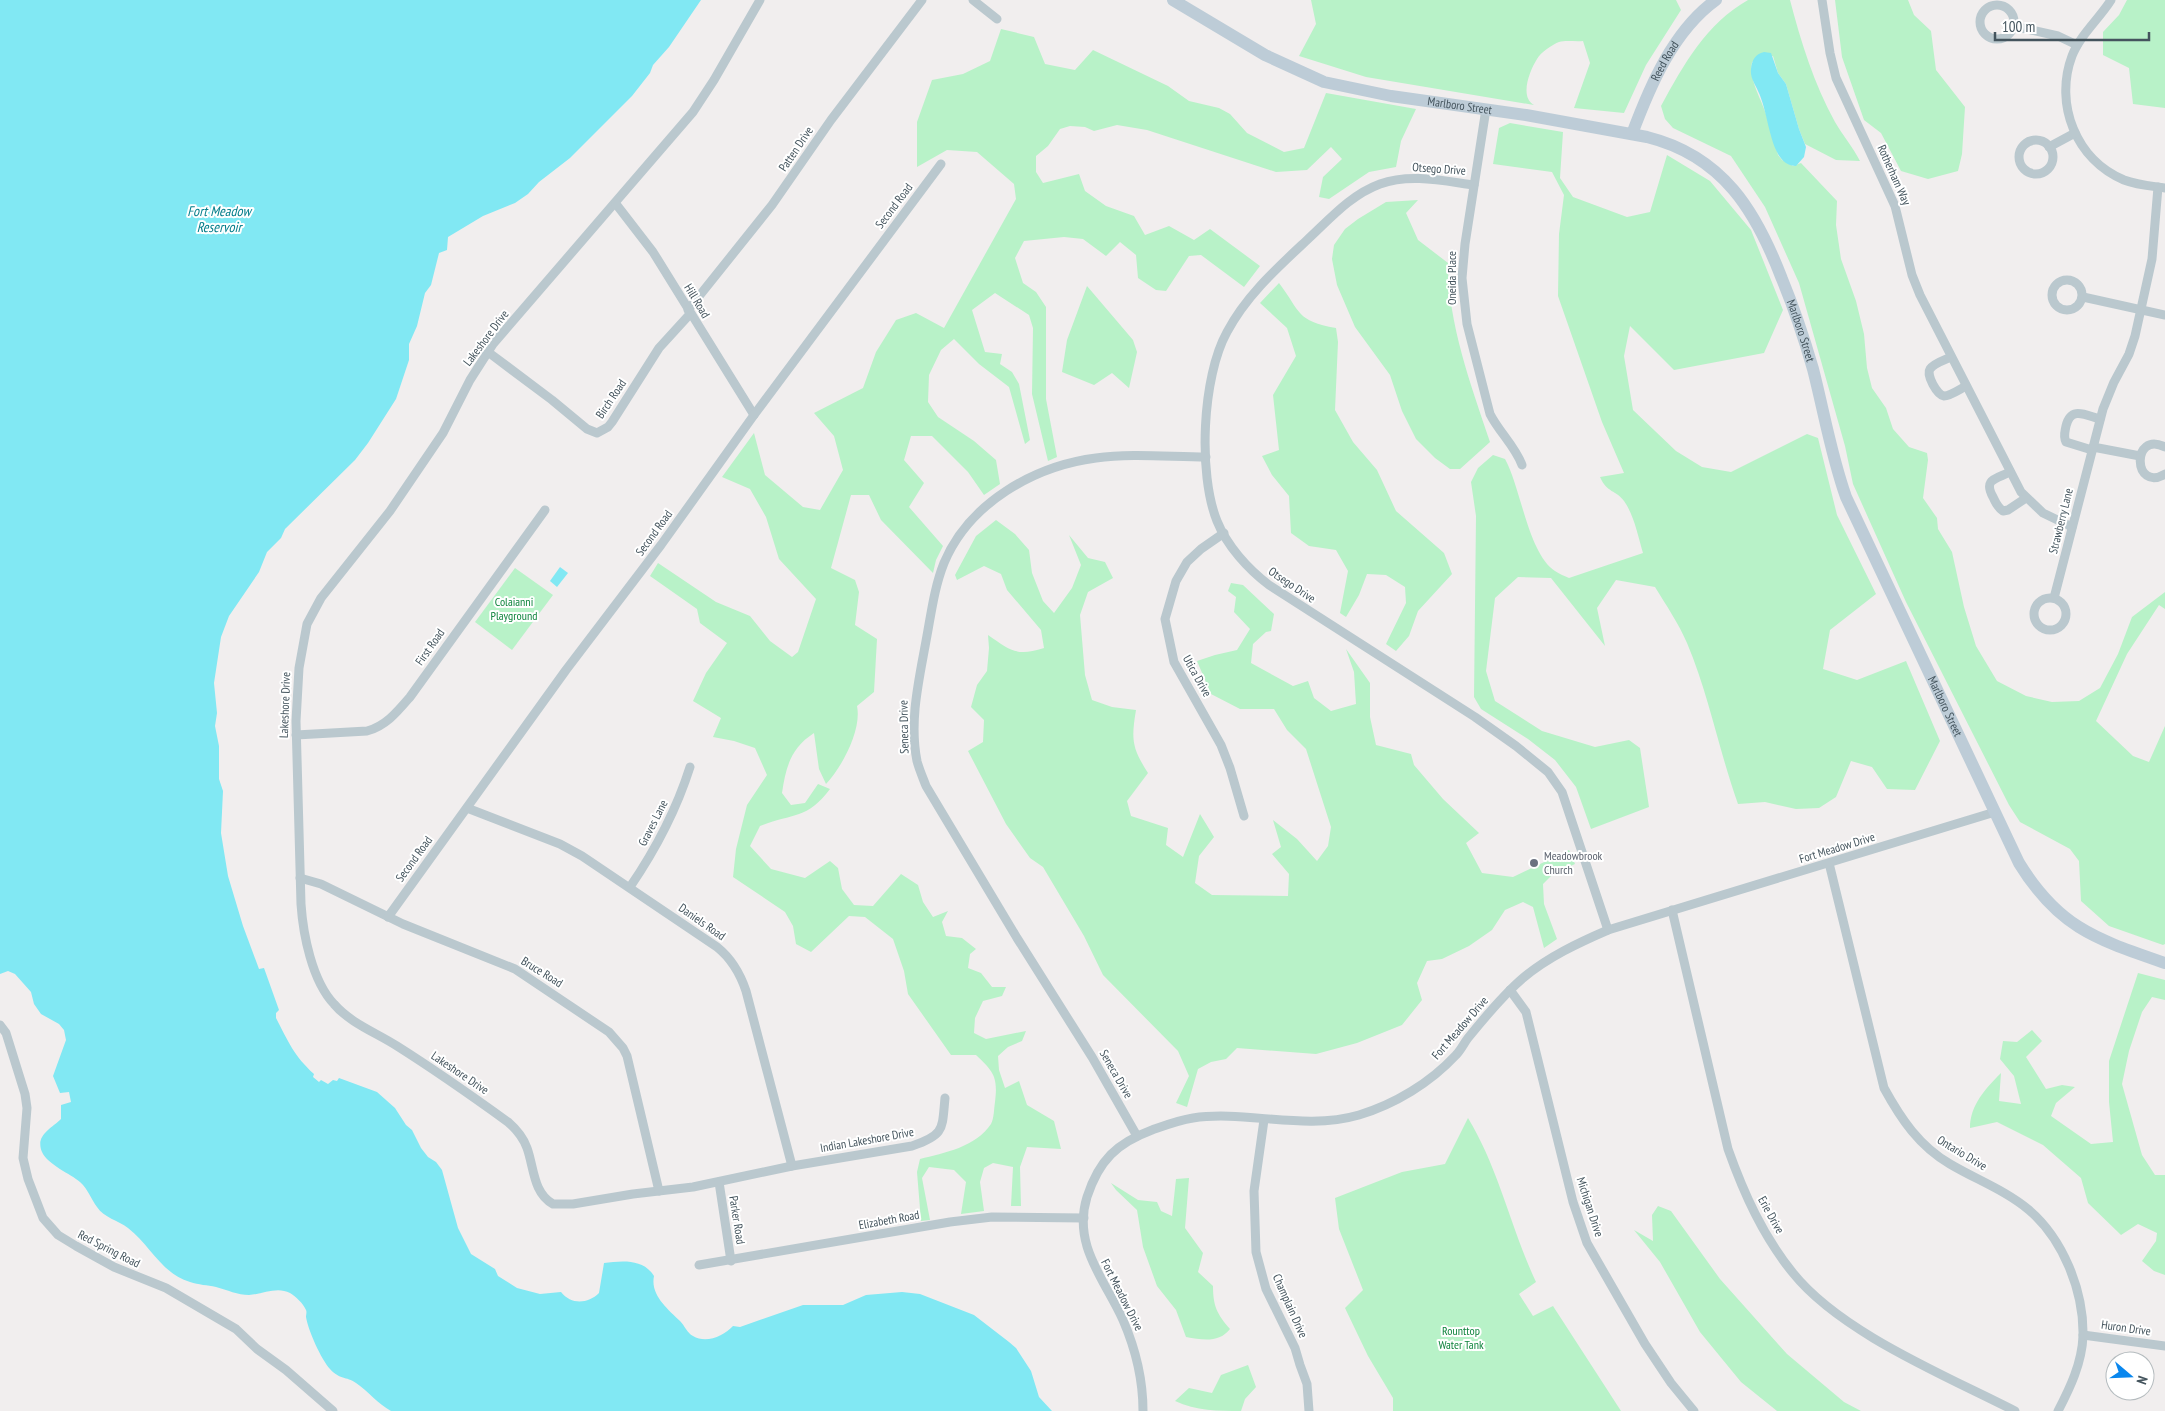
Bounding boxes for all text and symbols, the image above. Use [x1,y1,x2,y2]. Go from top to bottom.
scale bar [1995,10,2149,42]
text: 100 m [2002,17,2035,36]
street label: Reed Road [1647,38,1682,83]
street label: Marlboro Street [1427,93,1494,117]
street label: Patten Drive [775,123,816,174]
street label: Rotherham Way [1874,142,1915,208]
street label: Otsego Drive [1412,159,1466,178]
street label: Second Road [872,180,915,231]
water label: Fort Meadow Reservoir [187,202,252,236]
street label: Oneida Place [1444,251,1459,305]
street label: Hill Road [681,281,714,321]
street label: Marlboro Street [1784,297,1819,364]
street label: Lakeshore Drive [460,307,512,369]
street label: Birch Road [592,376,629,421]
street label: Strawberry Lane [2045,487,2076,555]
street label: Second Road [632,507,675,558]
street label: Otsego Drive [1266,563,1319,606]
park label: Colaianni Playground [491,594,537,623]
street label: First Road [412,626,448,668]
street label: Utica Drive [1180,652,1215,699]
street label: Lakeshore Drive [276,672,293,738]
street label: Marlboro Street [1925,674,1966,739]
street label: Seneca Drive [896,700,911,754]
street label: Graves Lane [635,797,671,848]
street label: Fort Meadow Drive [1797,829,1877,866]
street label: Second Road [392,833,435,884]
place label: Meadowbrook Church [1544,848,1603,877]
marker: Meadowbrook Church [1528,857,1540,869]
street label: Daniels Road [676,900,729,943]
street label: Bruce Road [519,953,566,990]
street label: Fort Meadow Drive [1428,993,1491,1062]
street label: Seneca Drive [1097,1047,1136,1101]
street label: Lakeshore Drive [429,1048,492,1097]
street label: Indian Lakeshore Drive [819,1124,915,1155]
street label: Ontario Drive [1935,1132,1990,1173]
street label: Michigan Drive [1574,1175,1607,1239]
street label: Erie Drive [1755,1193,1788,1236]
street label: Parker Road [726,1195,749,1245]
street label: Elizabeth Road [857,1207,920,1232]
street label: Red Spring Road [76,1227,143,1271]
street label: Fort Meadow Drive [1098,1256,1147,1333]
street label: Champlain Drive [1270,1271,1311,1340]
street label: Huron Drive [2100,1317,2152,1338]
park label: Rounttop Water Tank [1438,1323,1484,1352]
north arrow [2105,1351,2155,1401]
text: N [2133,1374,2152,1387]

